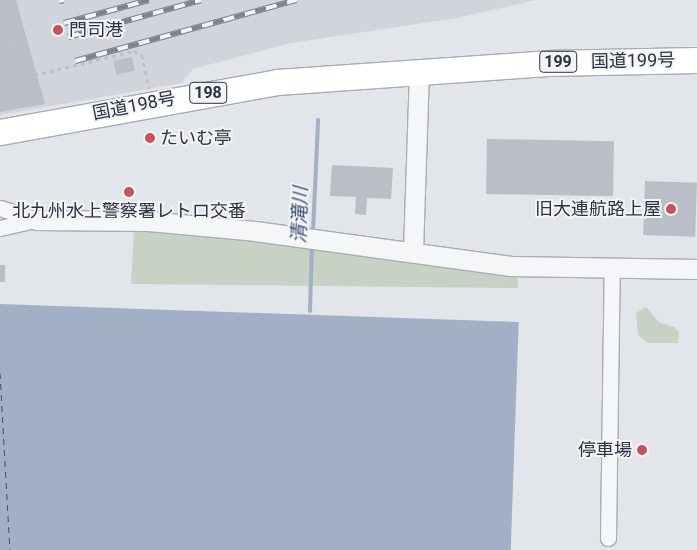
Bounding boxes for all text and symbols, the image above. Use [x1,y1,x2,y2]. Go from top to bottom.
place label: 門司港 [69,19,123,41]
marker: 門司港 [51,23,65,37]
road number: 199 [538,48,578,76]
street label: 国道199号 [591,49,675,73]
road number: 198 [188,80,228,106]
street label: 国道198号 [91,87,177,125]
place label: たいむ亭 [160,127,232,149]
marker: たいむ亭 [144,132,156,144]
marker: 北九州水上警察署レトロ交番 [123,186,135,198]
water label: 清滝川 [288,186,312,244]
place label: 旧大連航路上屋 [535,198,661,220]
place label: 北九州水上警察署レトロ交番 [12,200,246,222]
marker: 旧大連航路上屋 [665,203,677,215]
place label: 停車場 [578,439,632,461]
marker: 停車場 [636,444,648,456]

